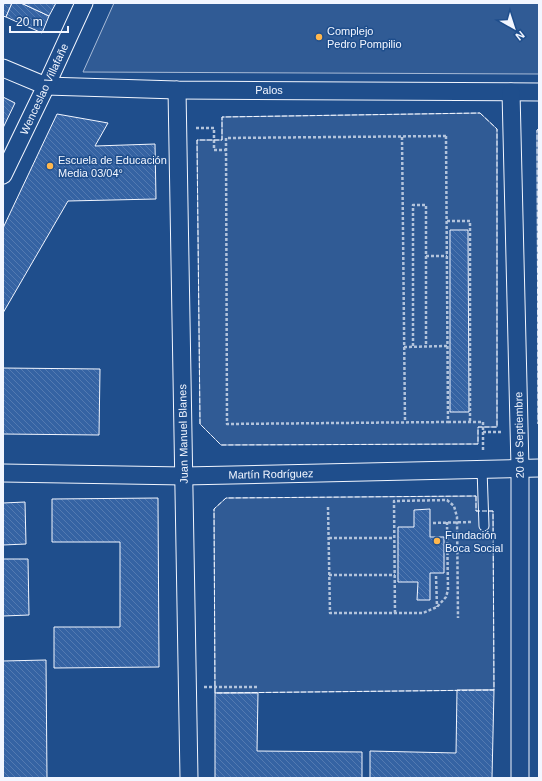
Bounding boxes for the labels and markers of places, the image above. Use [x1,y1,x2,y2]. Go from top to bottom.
place label: Complejo Pedro Pompilio [327,25,402,50]
marker: Complejo Pedro Pompilio [314,32,324,42]
place label: Escuela de Educación Media 03/04° [58,154,167,179]
marker: Escuela de Educación Media 03/04° [45,161,55,171]
place label: Fundación Boca Social [445,529,503,554]
marker: Fundación Boca Social [432,536,442,546]

